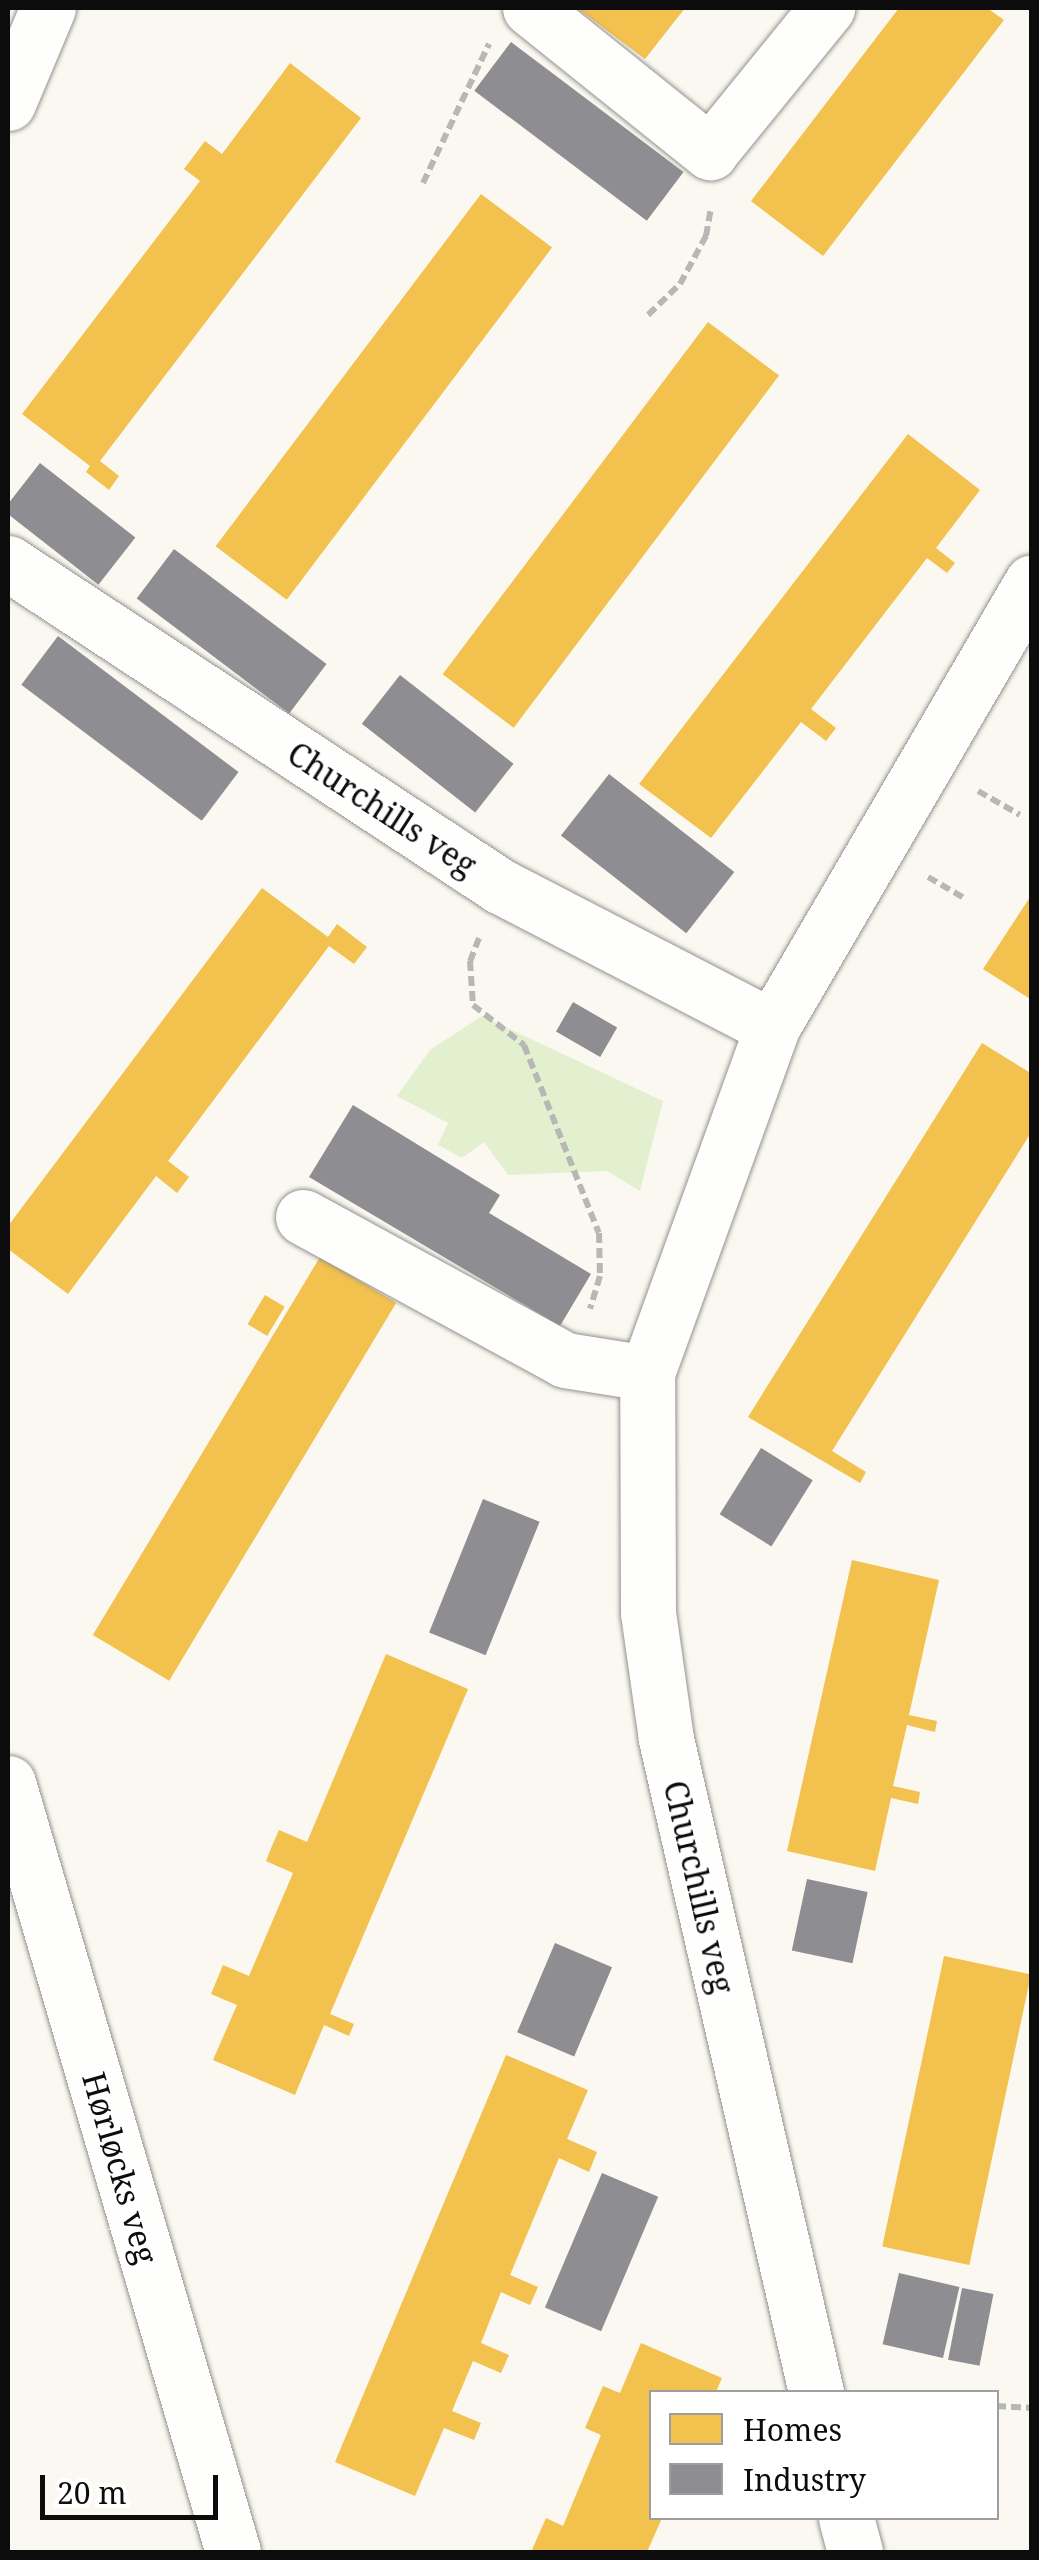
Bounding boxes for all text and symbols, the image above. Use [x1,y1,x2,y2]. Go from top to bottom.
street label: Churchills veg [280,734,484,884]
street label: Churchills veg [656,1777,742,1997]
street label: Hørløcks veg [74,2068,166,2268]
legend [649,2390,999,2520]
text: Homes [743,2409,842,2450]
scale bar [45,2455,222,2517]
text: Industry [743,2459,866,2500]
text: 20 m [57,2472,127,2513]

